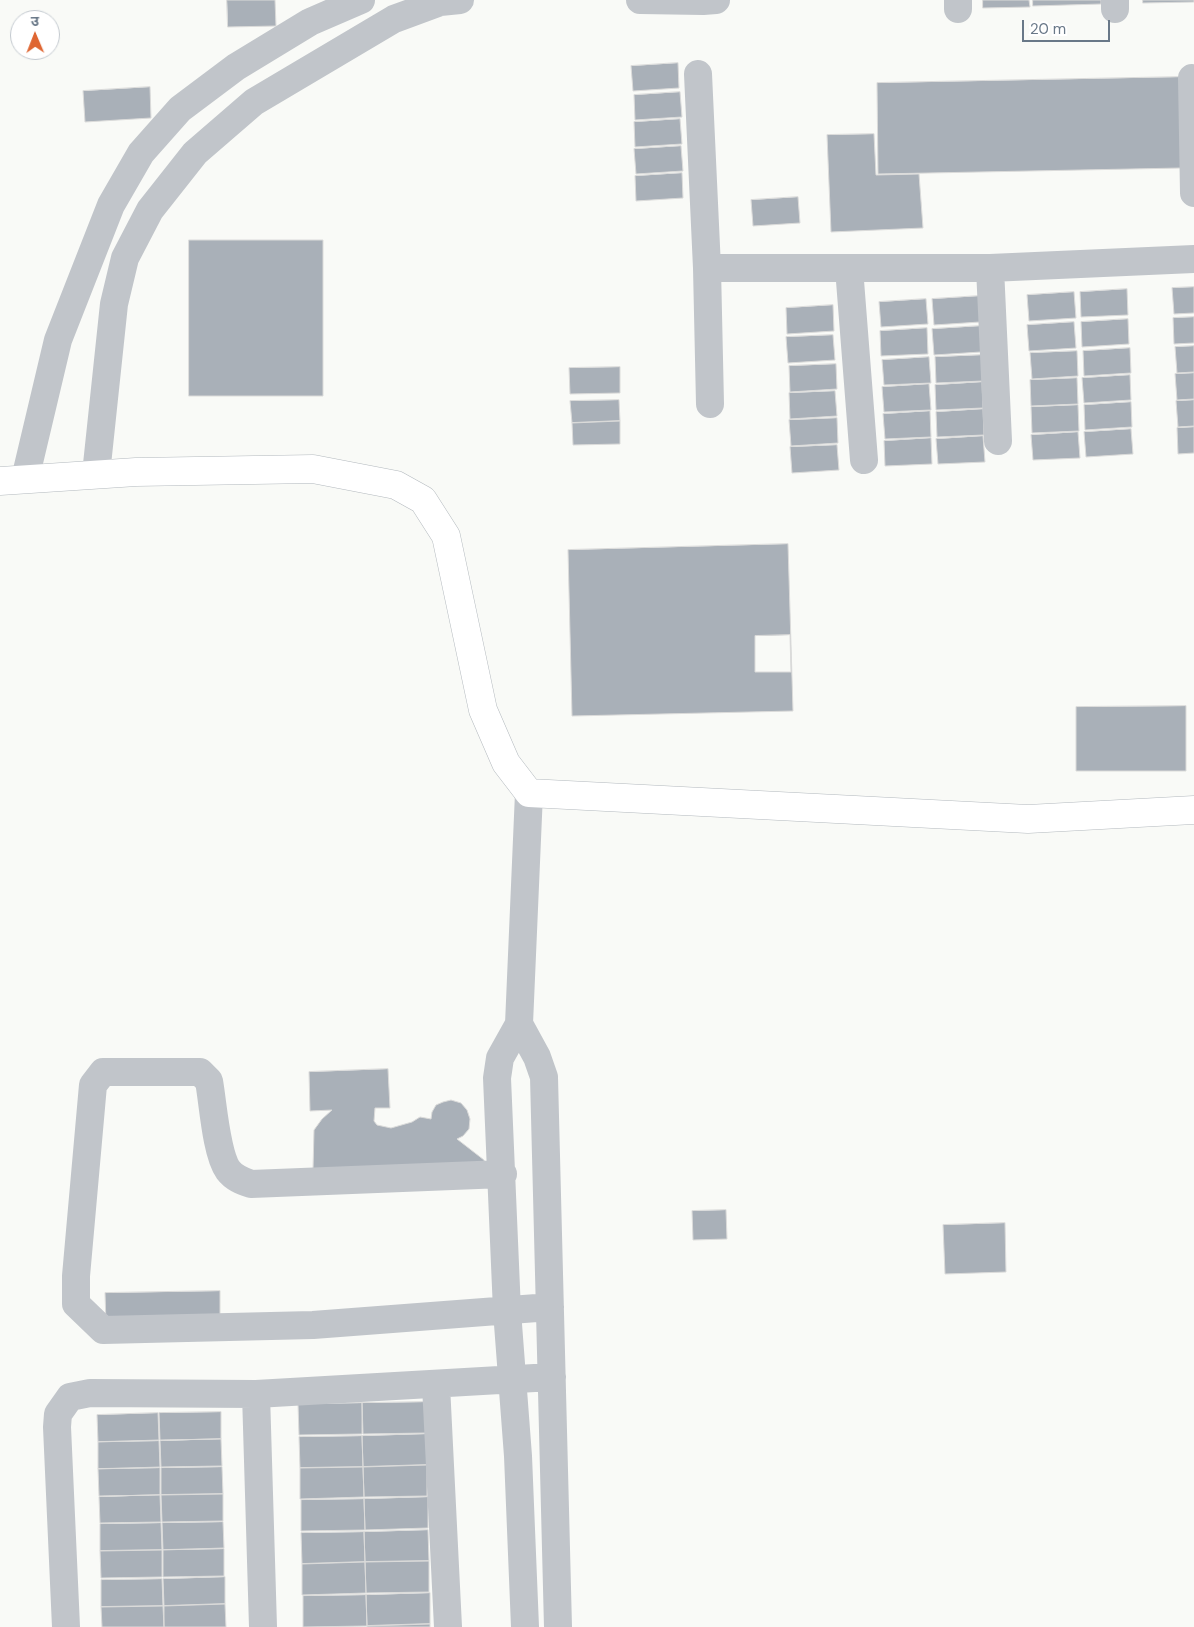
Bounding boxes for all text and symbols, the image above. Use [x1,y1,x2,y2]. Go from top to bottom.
north arrow [10,10,60,60]
scale bar [1024,10,1112,42]
text: उ [30,12,39,30]
text: 20 m [1030,19,1066,39]

